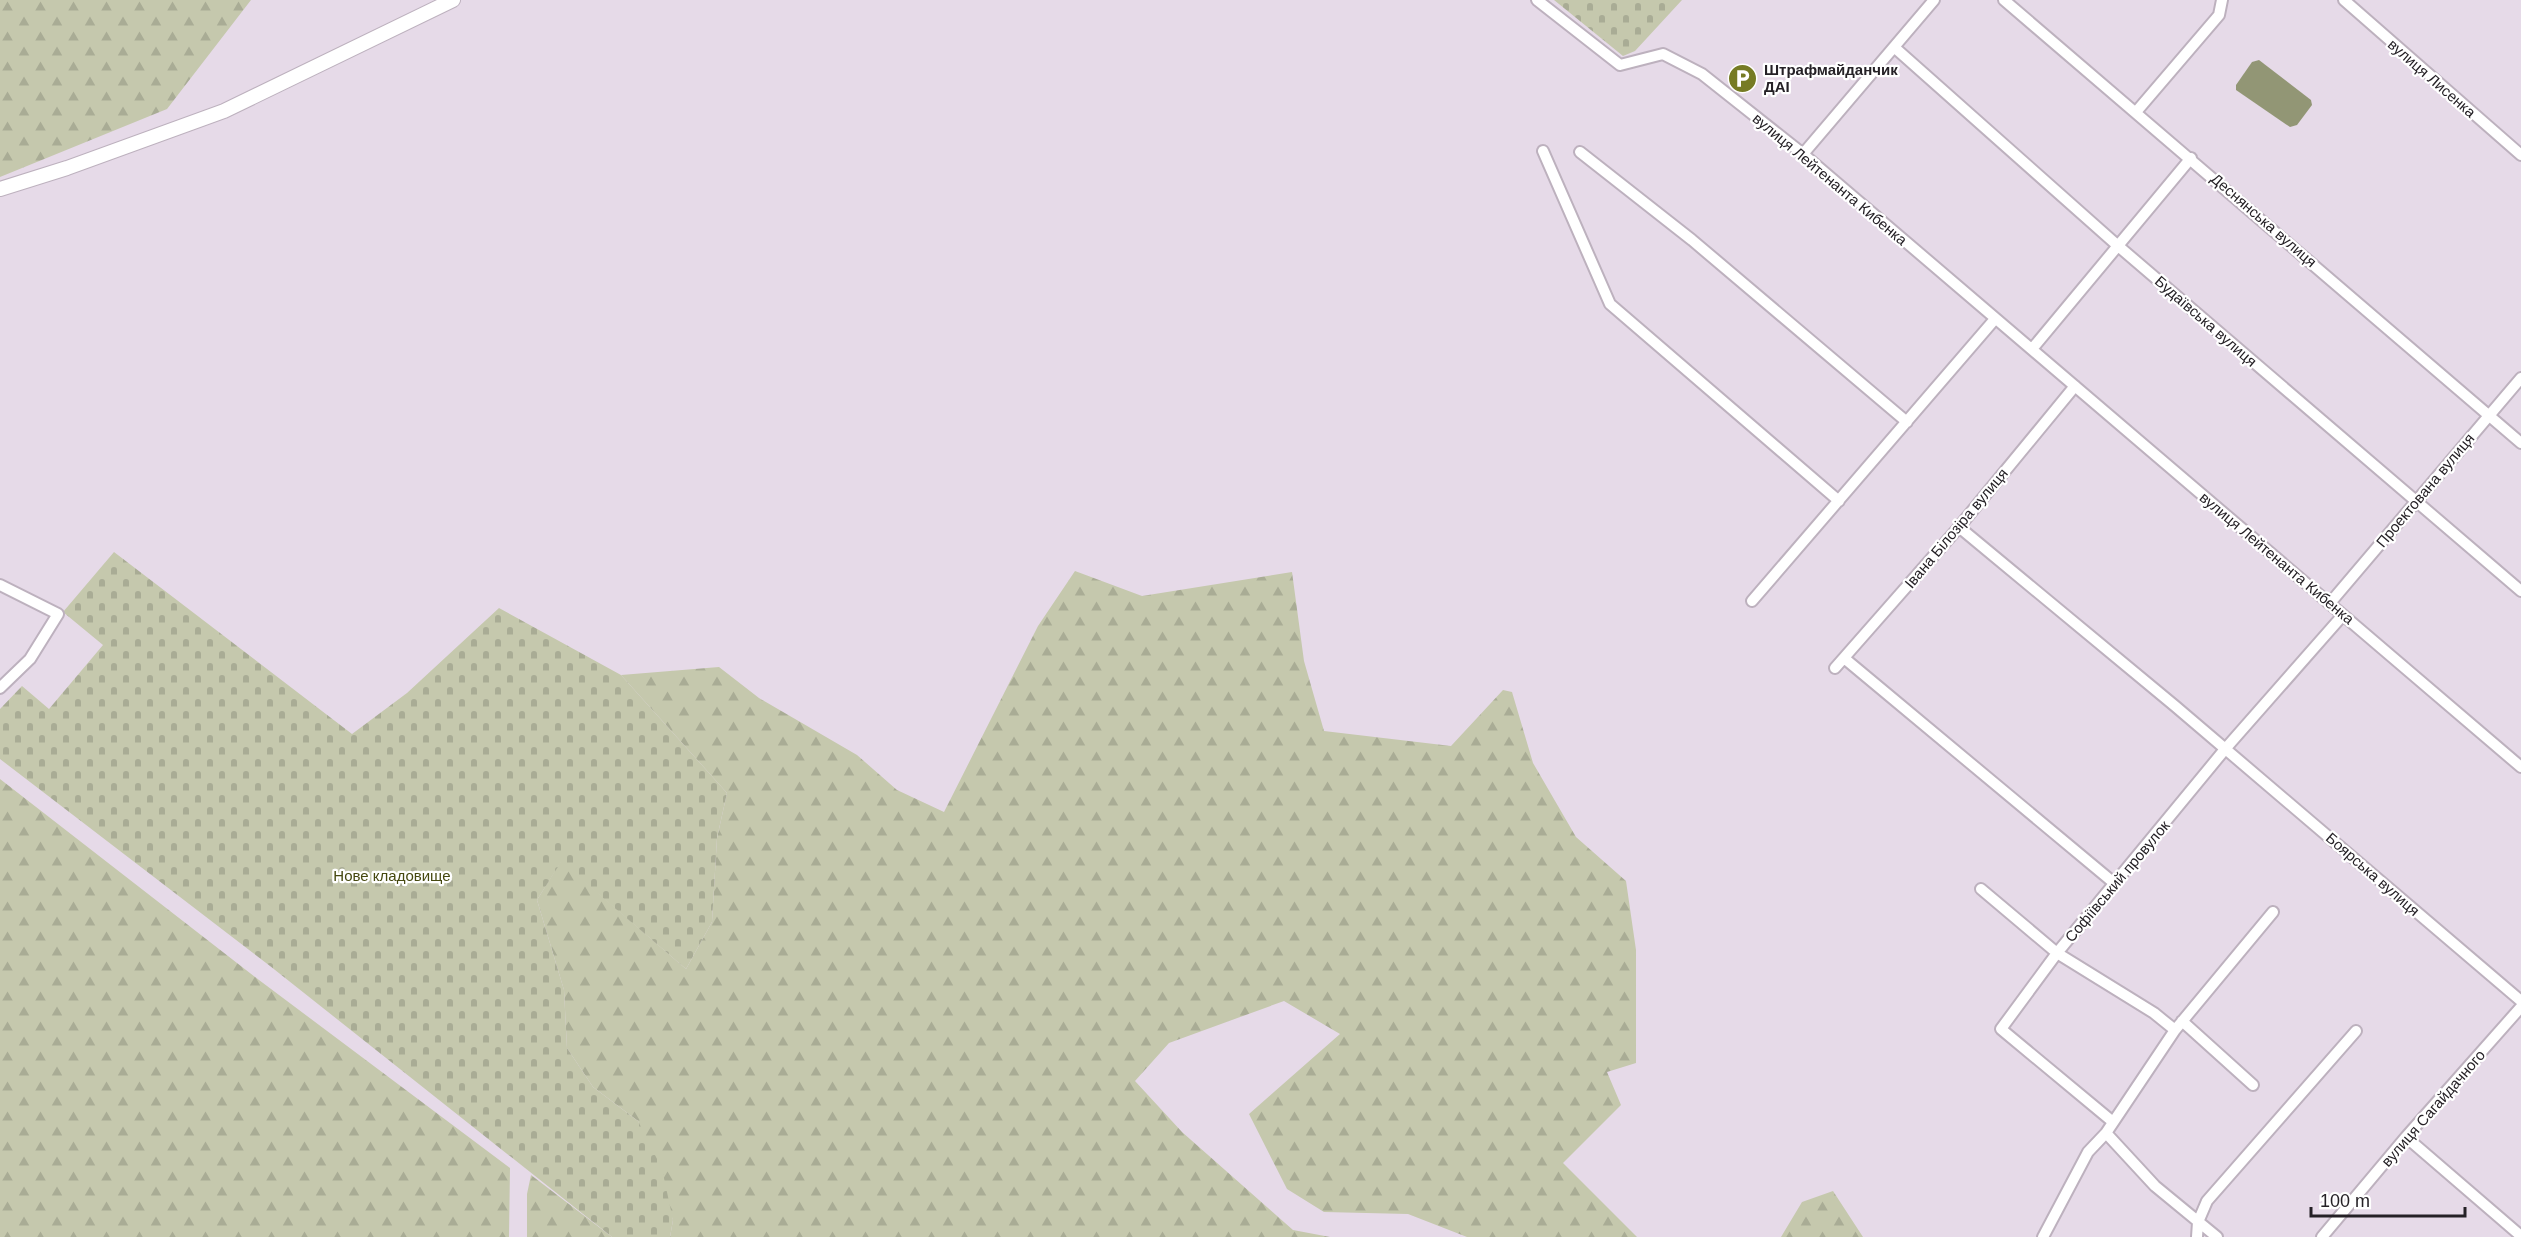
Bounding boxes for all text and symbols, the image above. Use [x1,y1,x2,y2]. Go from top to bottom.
street label: вулиця Лисенка [2385,35,2480,121]
place label: Штрафмайданчик ДАІ [1764,61,1898,95]
parking icon: Штрафмайданчик ДАІ [1727,62,1759,94]
street label: вулиця Лейтенанта Кибенка [1749,110,1911,249]
street label: Деснянська вулиця [2208,170,2320,270]
street label: Будаївська вулиця [2152,272,2260,370]
street label: Проектована вулиця [2372,430,2478,550]
street label: Івана Білозіра вулиця [1901,465,2011,591]
street label: вулиця Лейтенанта Кибенка [2196,489,2358,628]
street label: Софіївський провулок [2061,817,2173,945]
street label: Боярська вулиця [2323,829,2423,919]
park label: Нове кладовище [333,867,451,884]
street label: вулиця Сагайдачного [2378,1046,2488,1170]
scale bar [2311,1180,2466,1218]
text: 100 m [2320,1191,2370,1211]

